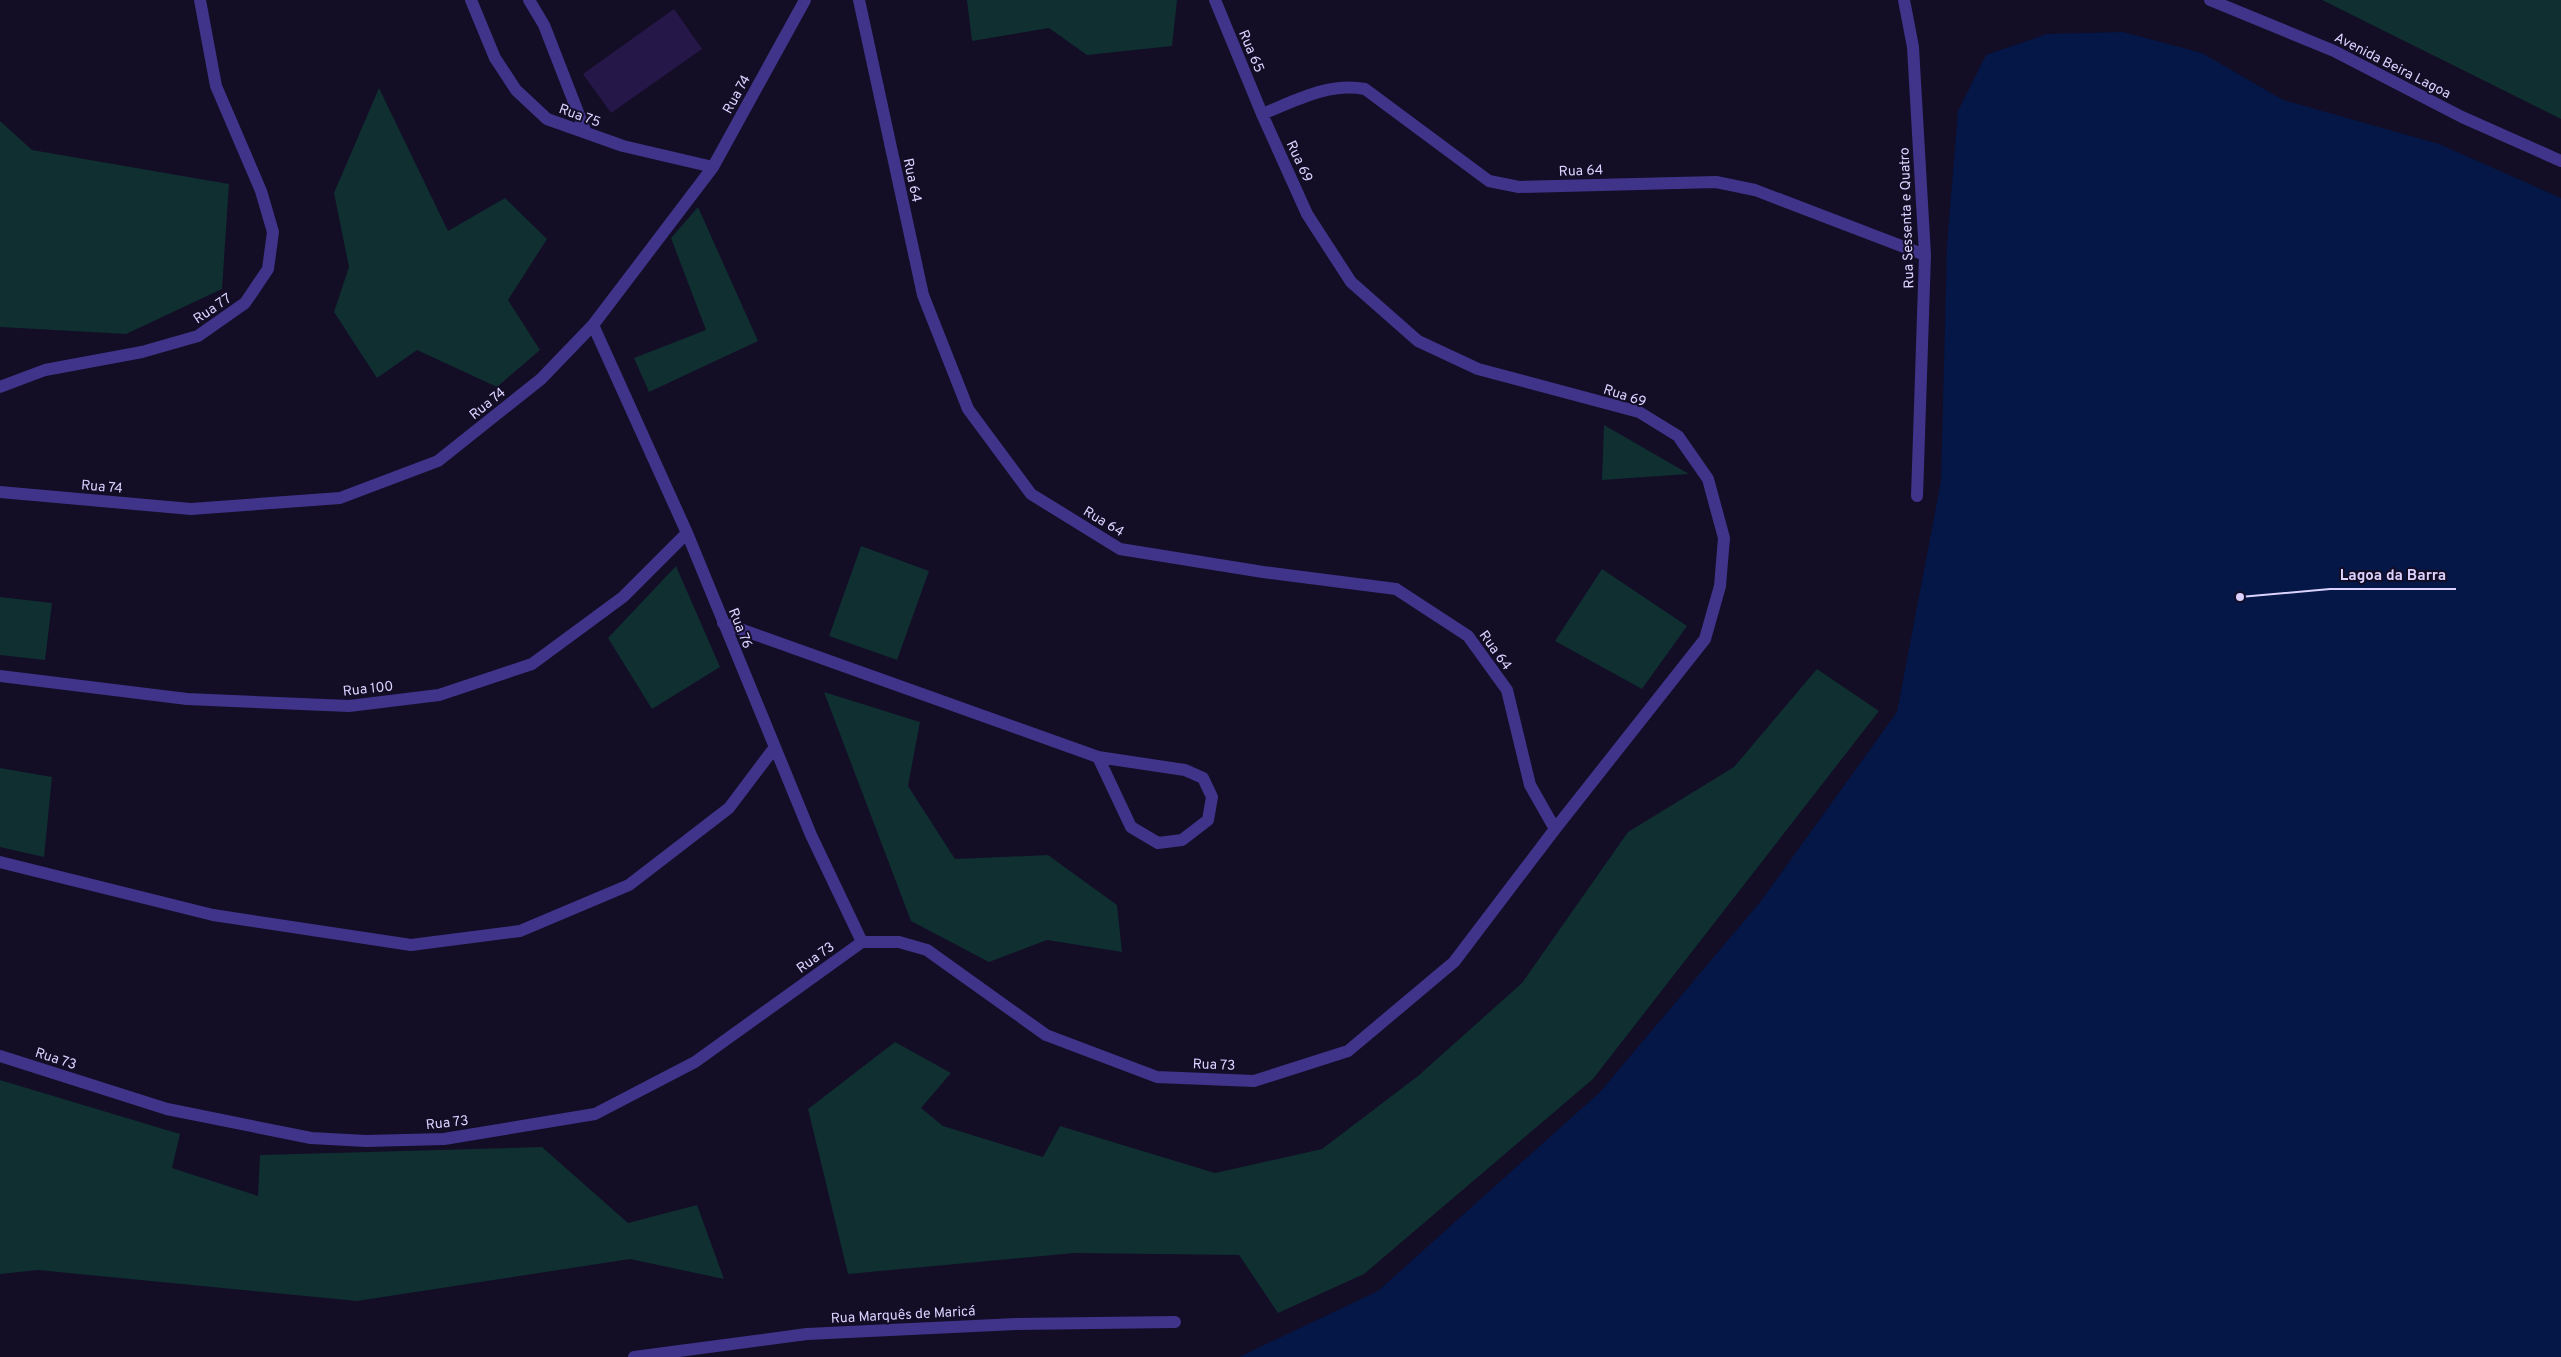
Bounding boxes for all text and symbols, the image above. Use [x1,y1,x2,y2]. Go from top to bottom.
street label: Rua 65 [1234,28,1267,76]
street label: Avenida Beira Lagoa [2331,30,2453,103]
street label: Rua 74 [720,72,755,117]
street label: Rua 75 [556,101,603,132]
street label: Rua 69 [1282,138,1316,185]
street label: Rua Sessenta e Quatro [1897,147,1918,289]
street label: Rua 64 [899,157,925,204]
street label: Rua 64 [1558,162,1604,181]
street label: Rua 77 [191,290,235,328]
street label: Rua 69 [1601,382,1648,411]
street label: Rua 74 [466,384,510,424]
street label: Rua 74 [80,477,123,498]
street label: Rua 64 [1080,503,1127,541]
callout: Lagoa da Barra [2330,559,2456,589]
text: Lagoa da Barra [2340,567,2446,586]
street label: Rua 76 [724,606,755,651]
street label: Rua 64 [1475,628,1515,674]
street label: Rua 100 [342,678,394,701]
street label: Rua 73 [794,939,838,978]
street label: Rua 73 [33,1045,78,1074]
street label: Rua 73 [1192,1056,1236,1075]
street label: Rua 73 [425,1113,469,1134]
street label: Rua Marquês de Maricá [830,1303,976,1328]

